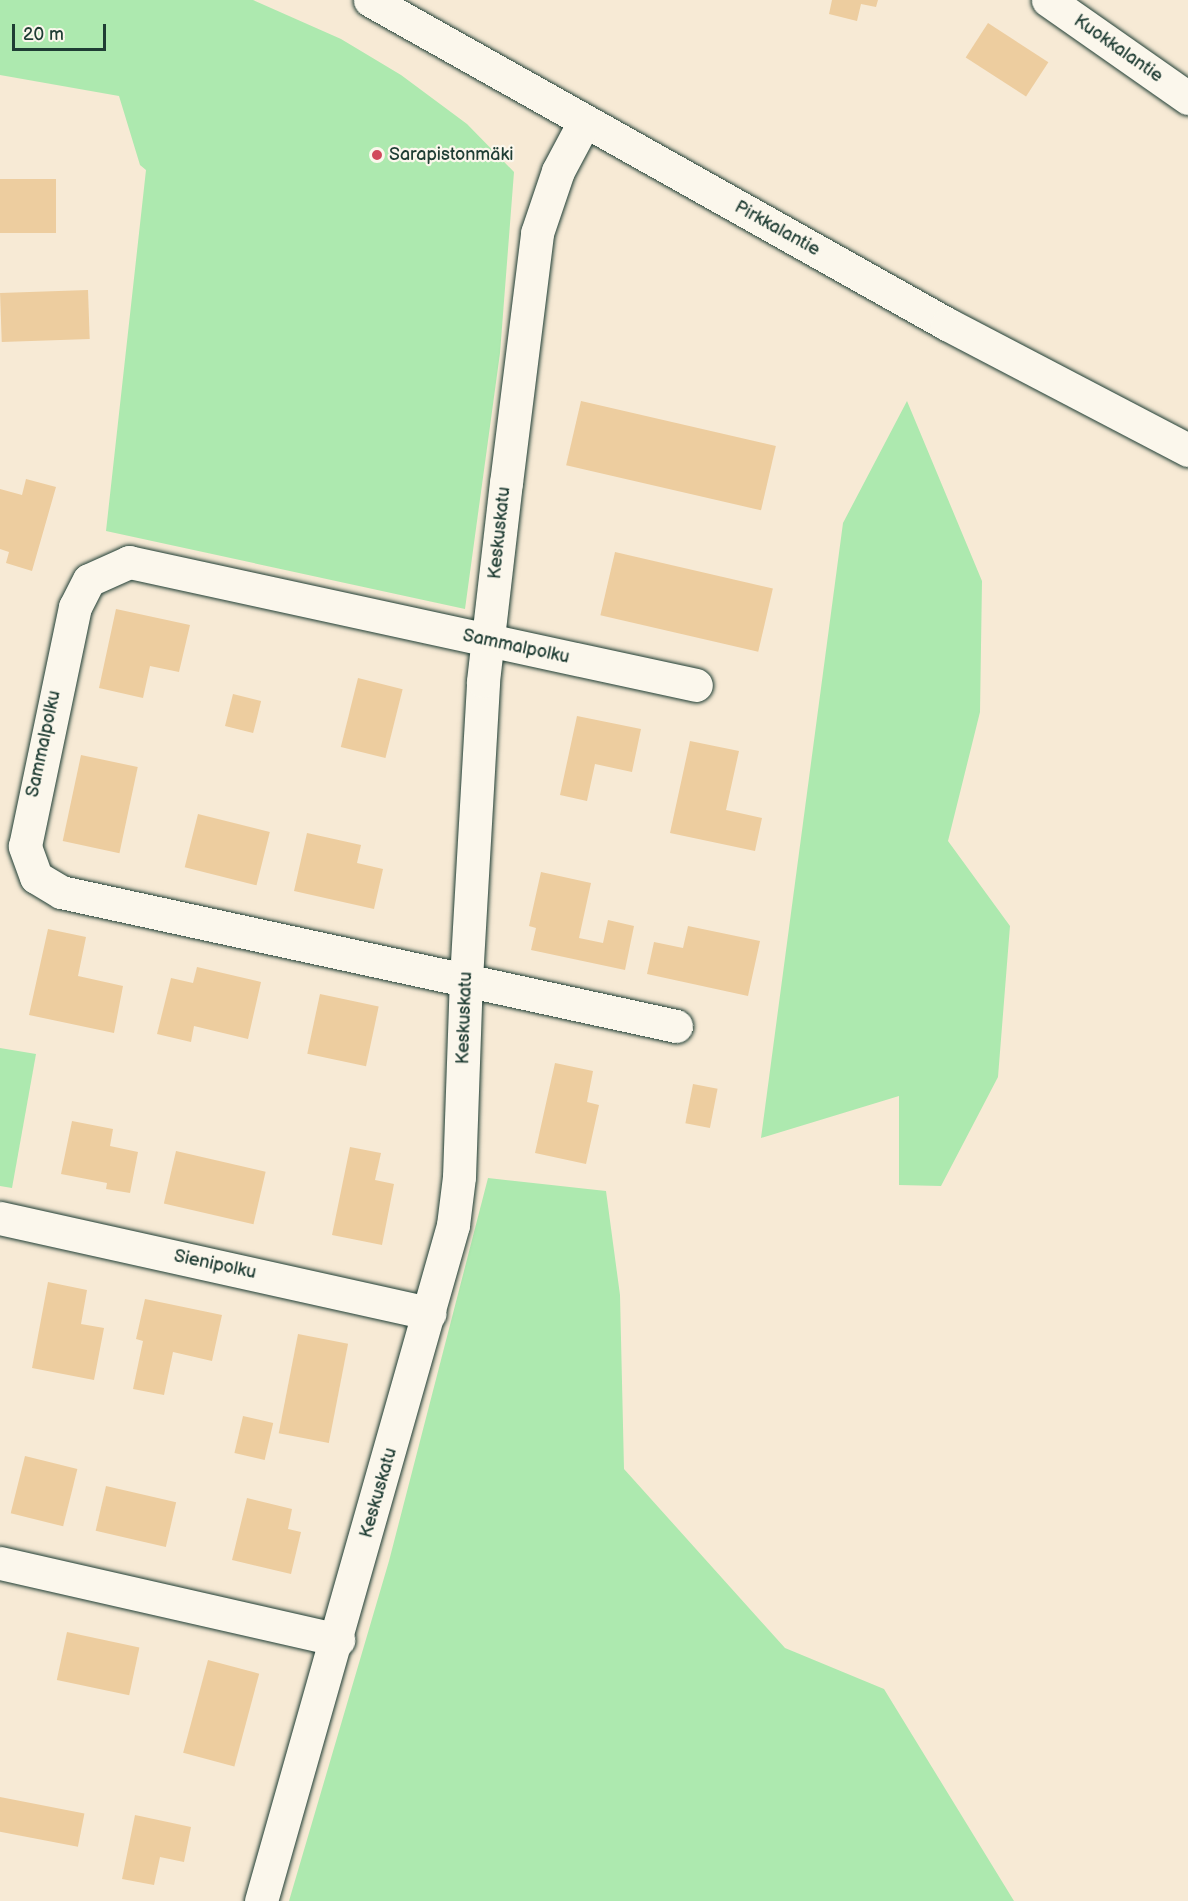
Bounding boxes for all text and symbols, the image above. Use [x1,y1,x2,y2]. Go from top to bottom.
street label: Kuokkalantie [1069,10,1167,88]
scale bar [15,12,110,50]
text: 20 m [23,24,64,45]
place label: Sarapistonmäki [389,144,513,166]
marker: Sarapistonmäki [370,148,384,162]
street label: Pirkkalantie [731,197,823,261]
street label: Keskuskatu [484,486,516,580]
street label: Sammalpolku [461,625,571,669]
street label: Sammalpolku [22,689,66,799]
street label: Keskuskatu [453,971,477,1065]
street label: Sienipolku [172,1246,258,1284]
street label: Keskuskatu [356,1445,402,1541]

